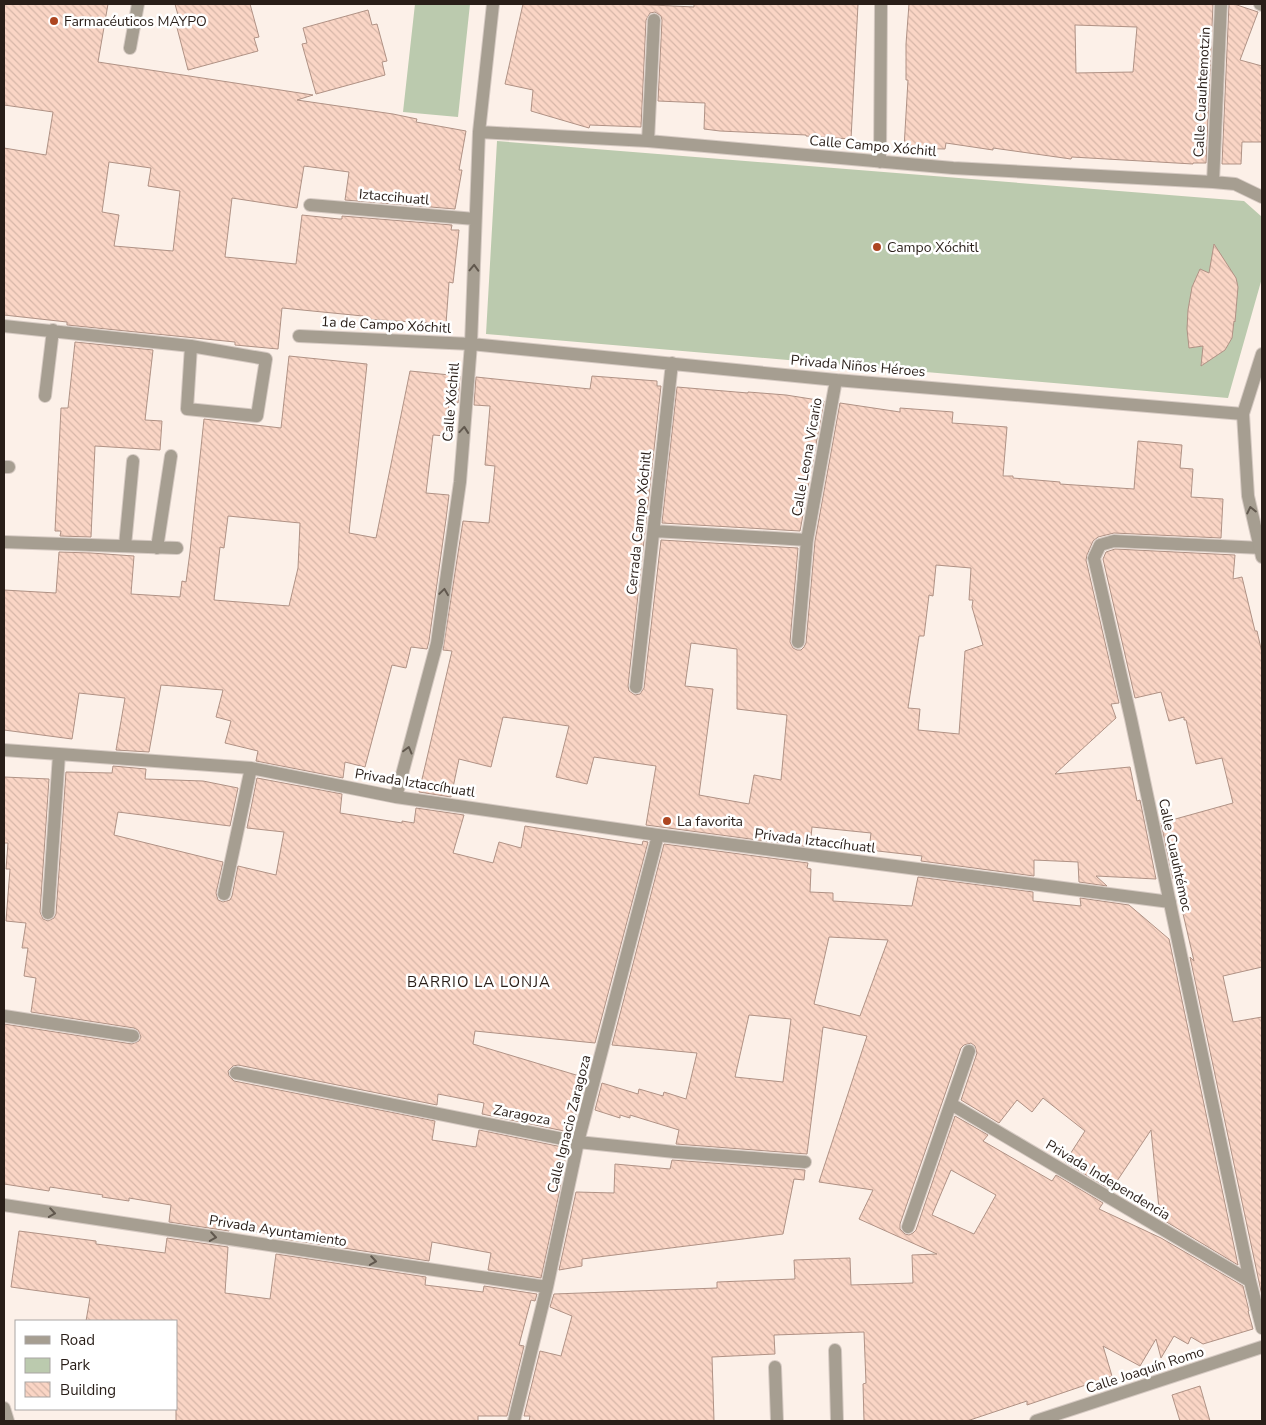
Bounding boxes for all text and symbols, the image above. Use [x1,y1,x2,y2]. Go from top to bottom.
place label: Farmacéuticos MAYPO [64,12,207,31]
marker: Farmacéuticos MAYPO [48,15,60,27]
street label: Calle Cuauhtemotzin [1189,26,1215,158]
street label: Calle Campo Xóchitl [809,131,938,161]
street label: Iztaccihuatl [358,184,431,210]
place label: Campo Xóchitl [887,238,980,257]
marker: Campo Xóchitl [871,241,883,253]
one-way arrow [468,264,479,272]
street label: 1a de Campo Xóchitl [320,312,452,338]
street label: Privada Niños Héroes [790,351,926,381]
street label: Calle Xóchitl [438,361,464,442]
street label: Calle Leona Vicario [787,396,827,518]
one-way arrow [458,426,469,434]
street label: Cerrada Campo Xóchitl [622,449,656,596]
one-way arrow [1246,505,1257,514]
one-way arrow [439,587,449,596]
one-way arrow [403,746,413,754]
street label: Privada Iztaccíhuatl [353,764,477,802]
street label: Calle Cuauhtémoc [1154,797,1196,914]
place label: La favorita [677,812,743,831]
marker: La favorita [661,815,673,827]
street label: Privada Iztaccíhuatl [754,824,877,858]
district label: BARRIO LA LONJA [407,972,551,992]
street label: Calle Ignacio Zaragoza [543,1053,595,1195]
street label: Zaragoza [492,1100,552,1130]
street label: Privada Independencia [1042,1135,1174,1225]
one-way arrow [48,1207,56,1217]
street label: Privada Ayuntamiento [208,1211,348,1251]
one-way arrow [208,1231,217,1241]
one-way arrow [370,1255,378,1266]
legend [15,1320,178,1410]
text: Road [60,1330,95,1350]
street label: Calle Joaquín Romo [1083,1342,1207,1398]
text: Park [60,1355,90,1375]
text: Building [60,1380,116,1400]

